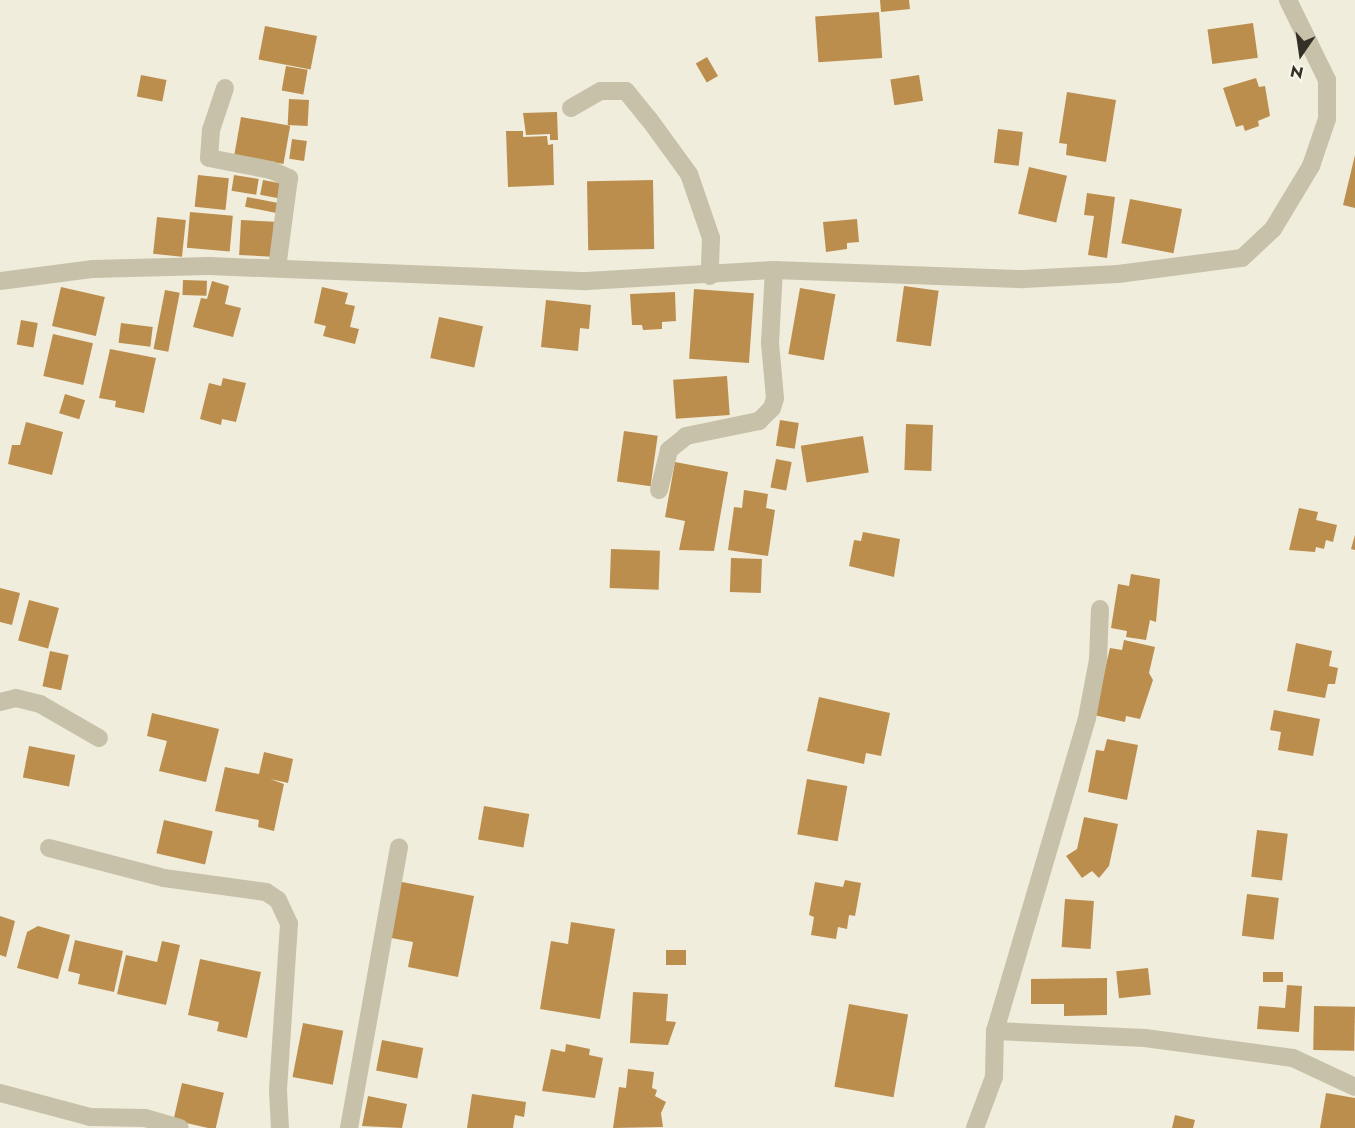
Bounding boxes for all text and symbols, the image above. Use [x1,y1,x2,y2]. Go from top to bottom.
north arrow [1271,24,1331,84]
text: N [1288,59,1306,85]

